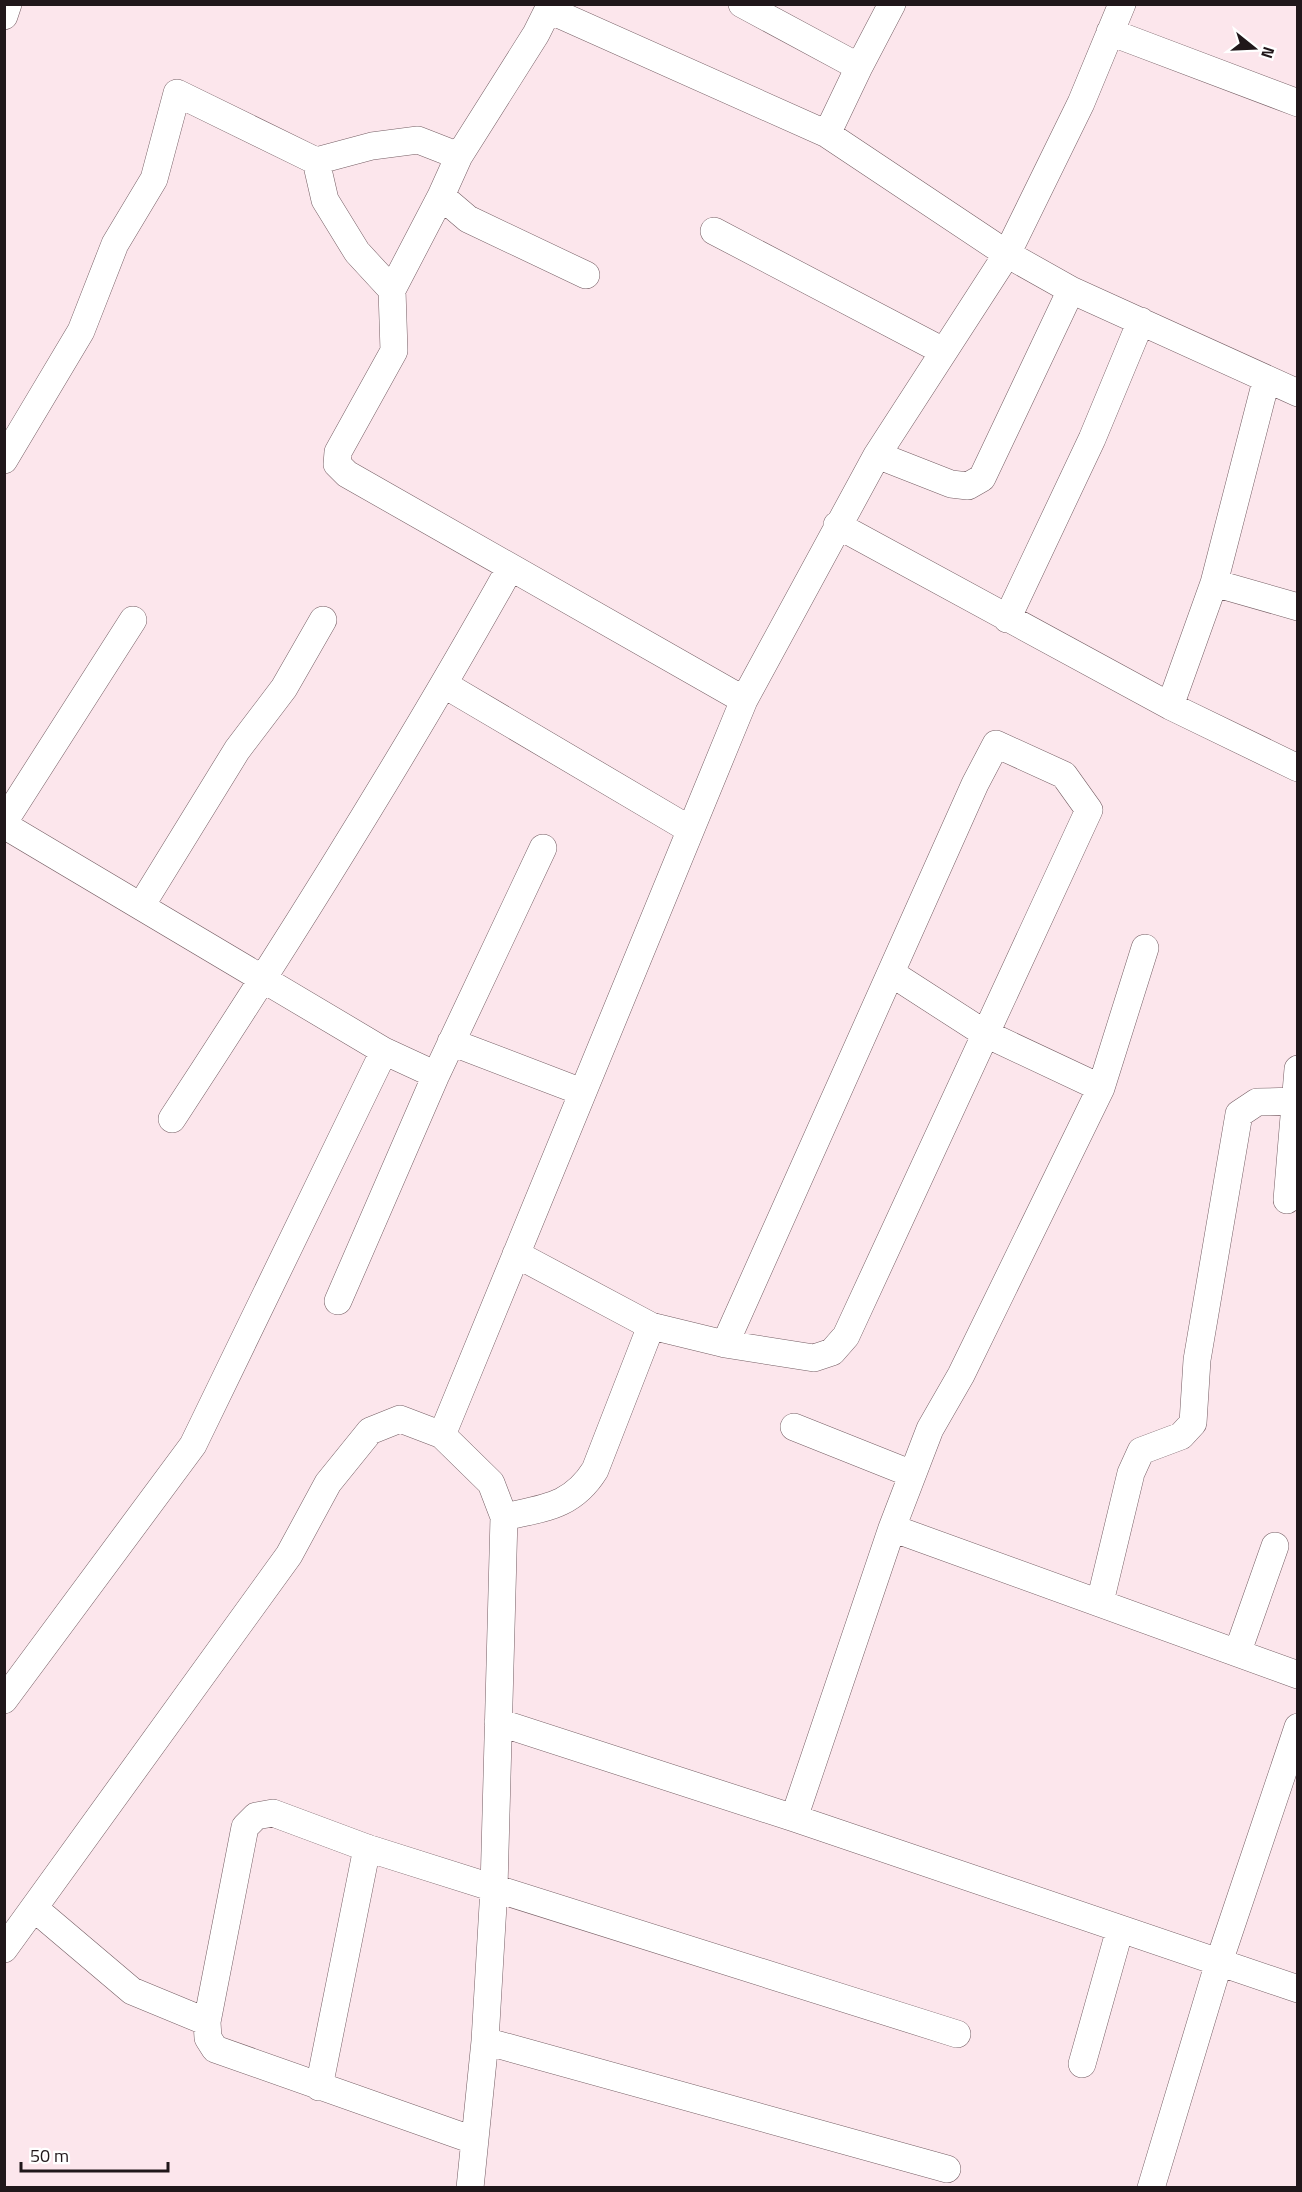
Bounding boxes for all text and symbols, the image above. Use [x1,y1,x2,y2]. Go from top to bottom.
north arrow [1224,18,1284,78]
text: N [1255,44,1281,62]
scale bar [21,2135,168,2173]
text: 50 m [30,2142,69,2169]

